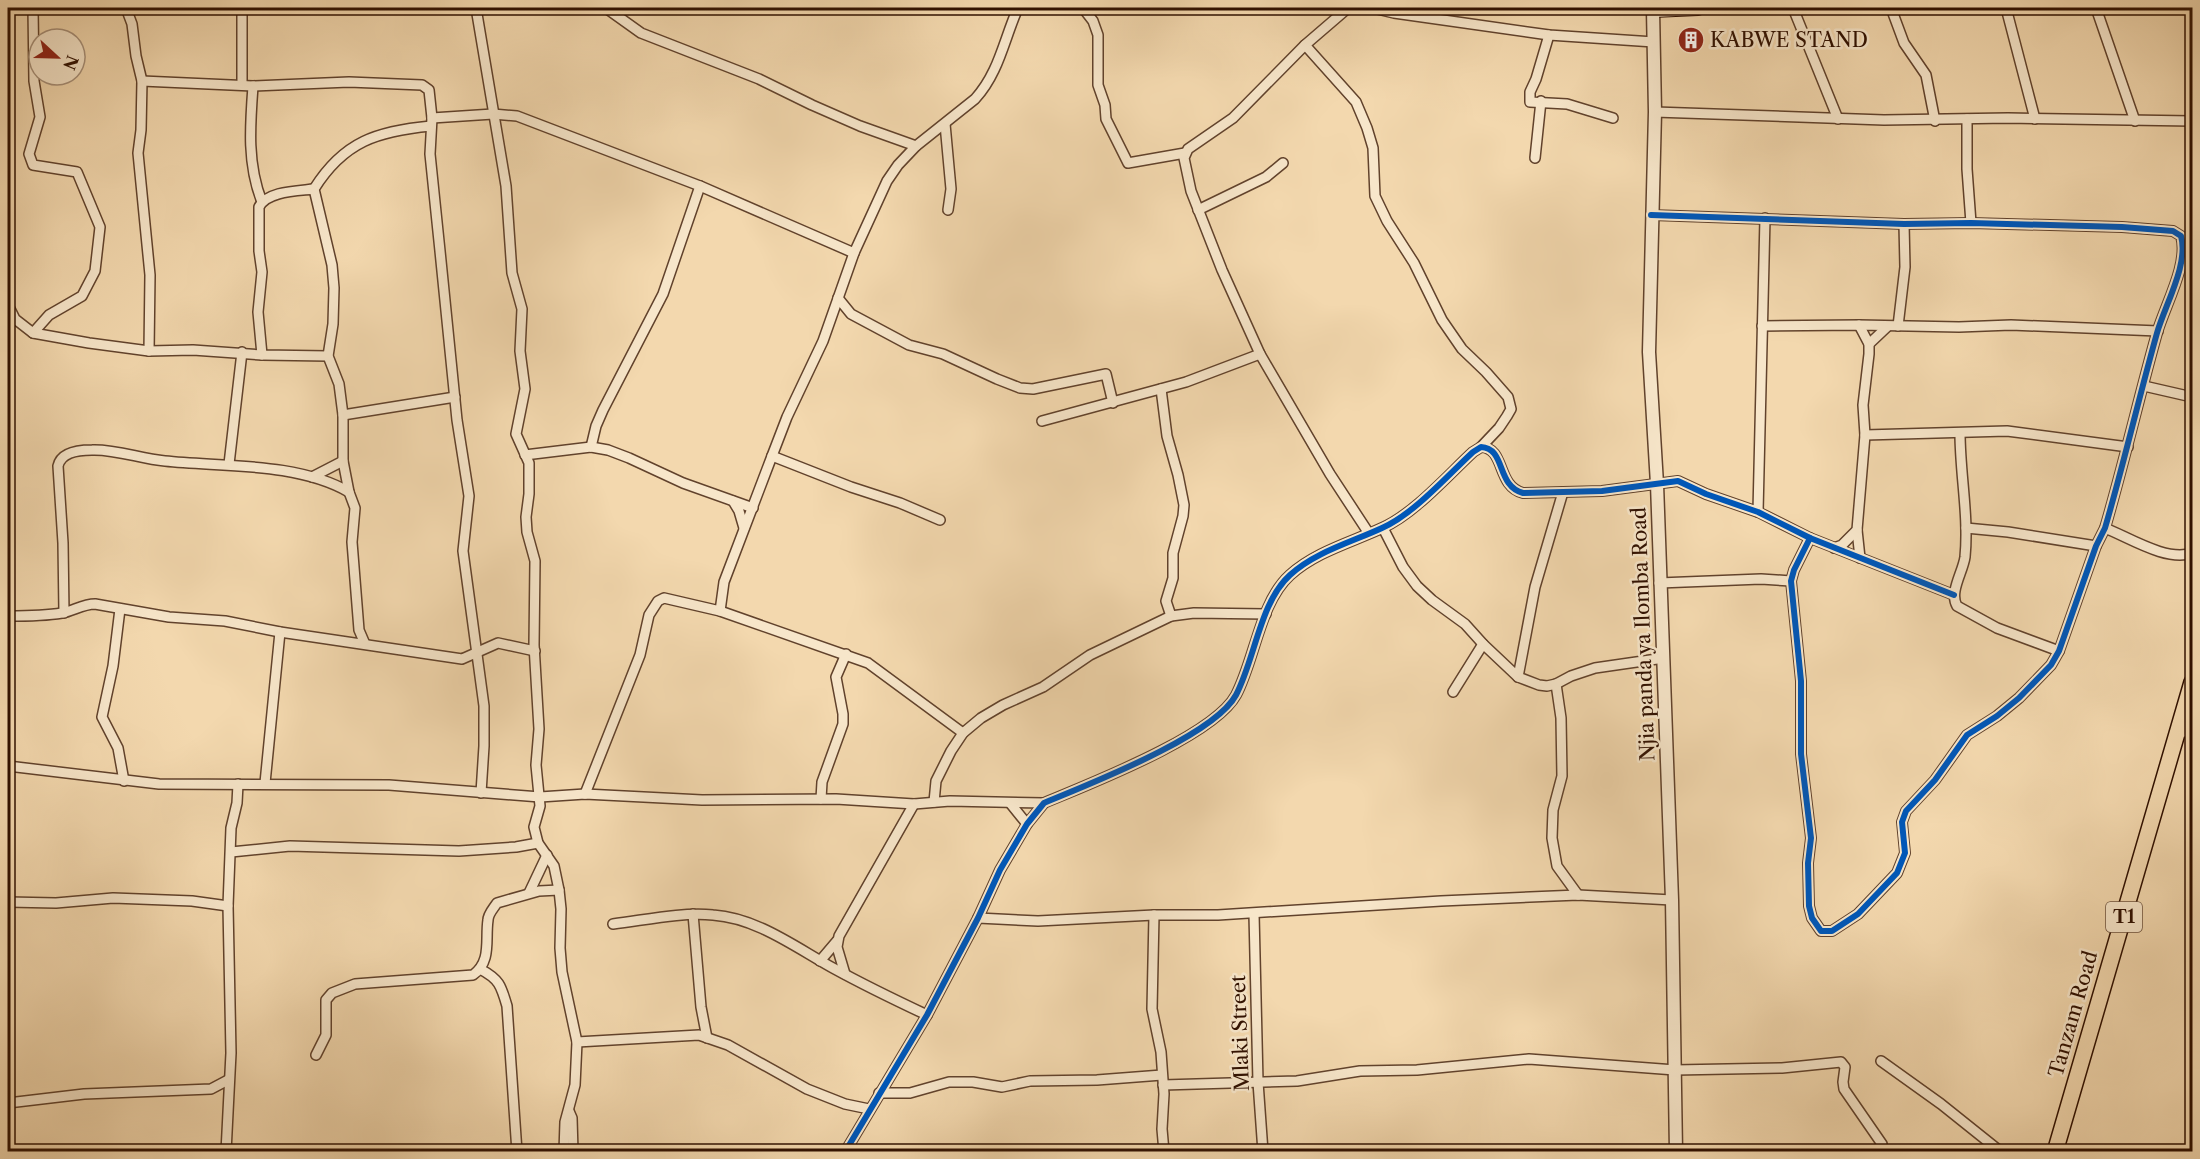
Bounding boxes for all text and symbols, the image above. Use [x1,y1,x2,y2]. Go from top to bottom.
building icon: KABWE STAND [1676,25,1706,55]
north arrow [27,27,87,87]
place label: KABWE STAND [1710,28,1868,52]
text: N [59,52,83,73]
street label: Njia panda ya Ilomba Road [1627,507,1659,761]
road number: T1 [2106,902,2142,932]
street label: Tanzam Road [2043,948,2103,1080]
street label: Mlaki Street [1226,974,1254,1092]

